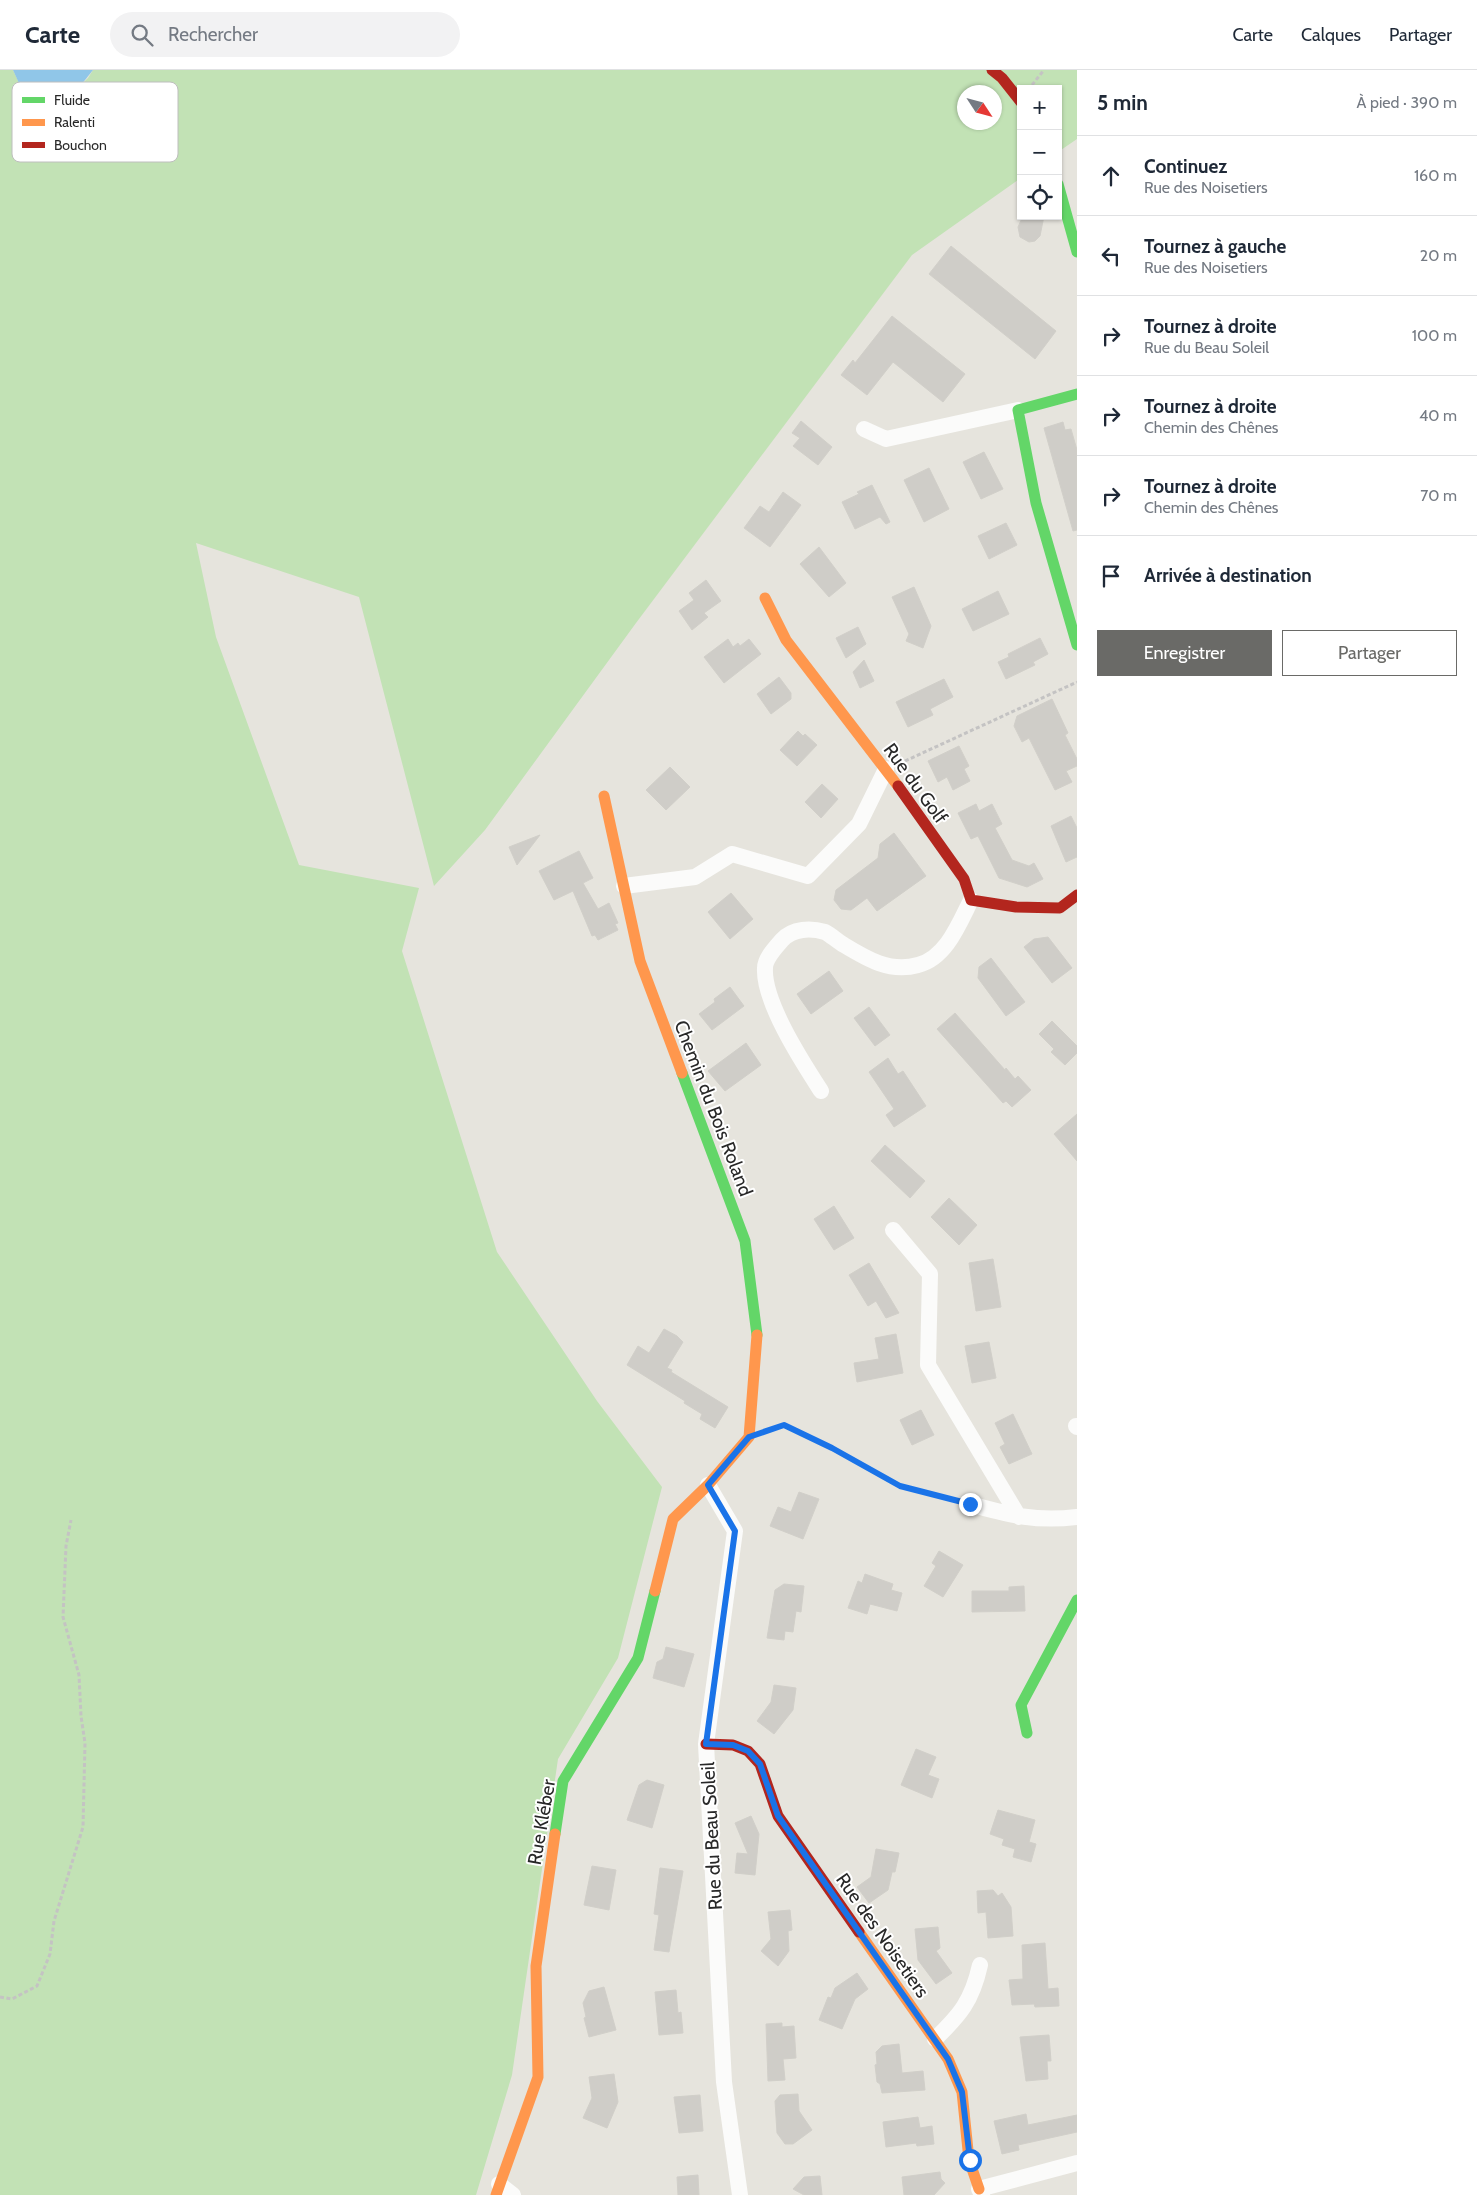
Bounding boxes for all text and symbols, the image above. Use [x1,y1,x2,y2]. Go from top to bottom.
search box [110,12,460,57]
text: Carte [25,20,80,49]
icon: search [128,21,156,49]
text: Rechercher [168,23,258,46]
text: Carte [1232,24,1273,46]
text: Calques [1301,24,1361,46]
text: Partager [1389,24,1452,46]
legend [12,82,178,162]
north arrow [957,85,1002,130]
map controls [1017,85,1062,220]
button: + [1017,85,1062,130]
text: 5 min [1097,90,1148,115]
text: Fluide [54,91,90,109]
text: À pied · 390 m [1357,93,1457,112]
text: Ralenti [54,113,95,131]
button: − [1017,130,1062,175]
text: Bouchon [54,136,107,154]
text: Continuez [1144,155,1227,178]
icon: ahead [1097,162,1125,190]
text: 160 m [1414,166,1457,185]
button: locate [1017,175,1062,220]
text: Rue des Noisetiers [1144,178,1268,197]
text: Tournez à gauche [1144,235,1286,258]
icon: left [1097,242,1125,270]
text: 20 m [1420,246,1457,265]
text: Rue des Noisetiers [1144,258,1268,277]
text: Tournez à droite [1144,315,1277,338]
icon: right [1097,322,1125,350]
text: 100 m [1412,326,1457,345]
text: Rue du Beau Soleil [1144,338,1269,357]
text: Tournez à droite [1144,395,1277,418]
icon: right [1097,402,1125,430]
text: 40 m [1419,406,1457,425]
text: Chemin des Chênes [1144,418,1278,437]
text: Tournez à droite [1144,475,1277,498]
icon: right [1097,482,1125,510]
text: 70 m [1420,486,1457,505]
text: Chemin des Chênes [1144,498,1278,517]
icon: arrive [1097,562,1125,590]
text: Arrivée à destination [1144,564,1312,587]
button: Enregistrer [1097,630,1272,676]
button: Partager [1282,630,1457,676]
street label: Rue du Golf [879,739,953,829]
street label: Chemin du Bois Roland [669,1017,758,1199]
route end [959,1493,982,1516]
street label: Rue du Beau Soleil [696,1761,727,1911]
street label: Rue Kléber [523,1778,560,1867]
street label: Rue des Noisetiers [831,1869,934,2002]
route start [959,2149,982,2172]

